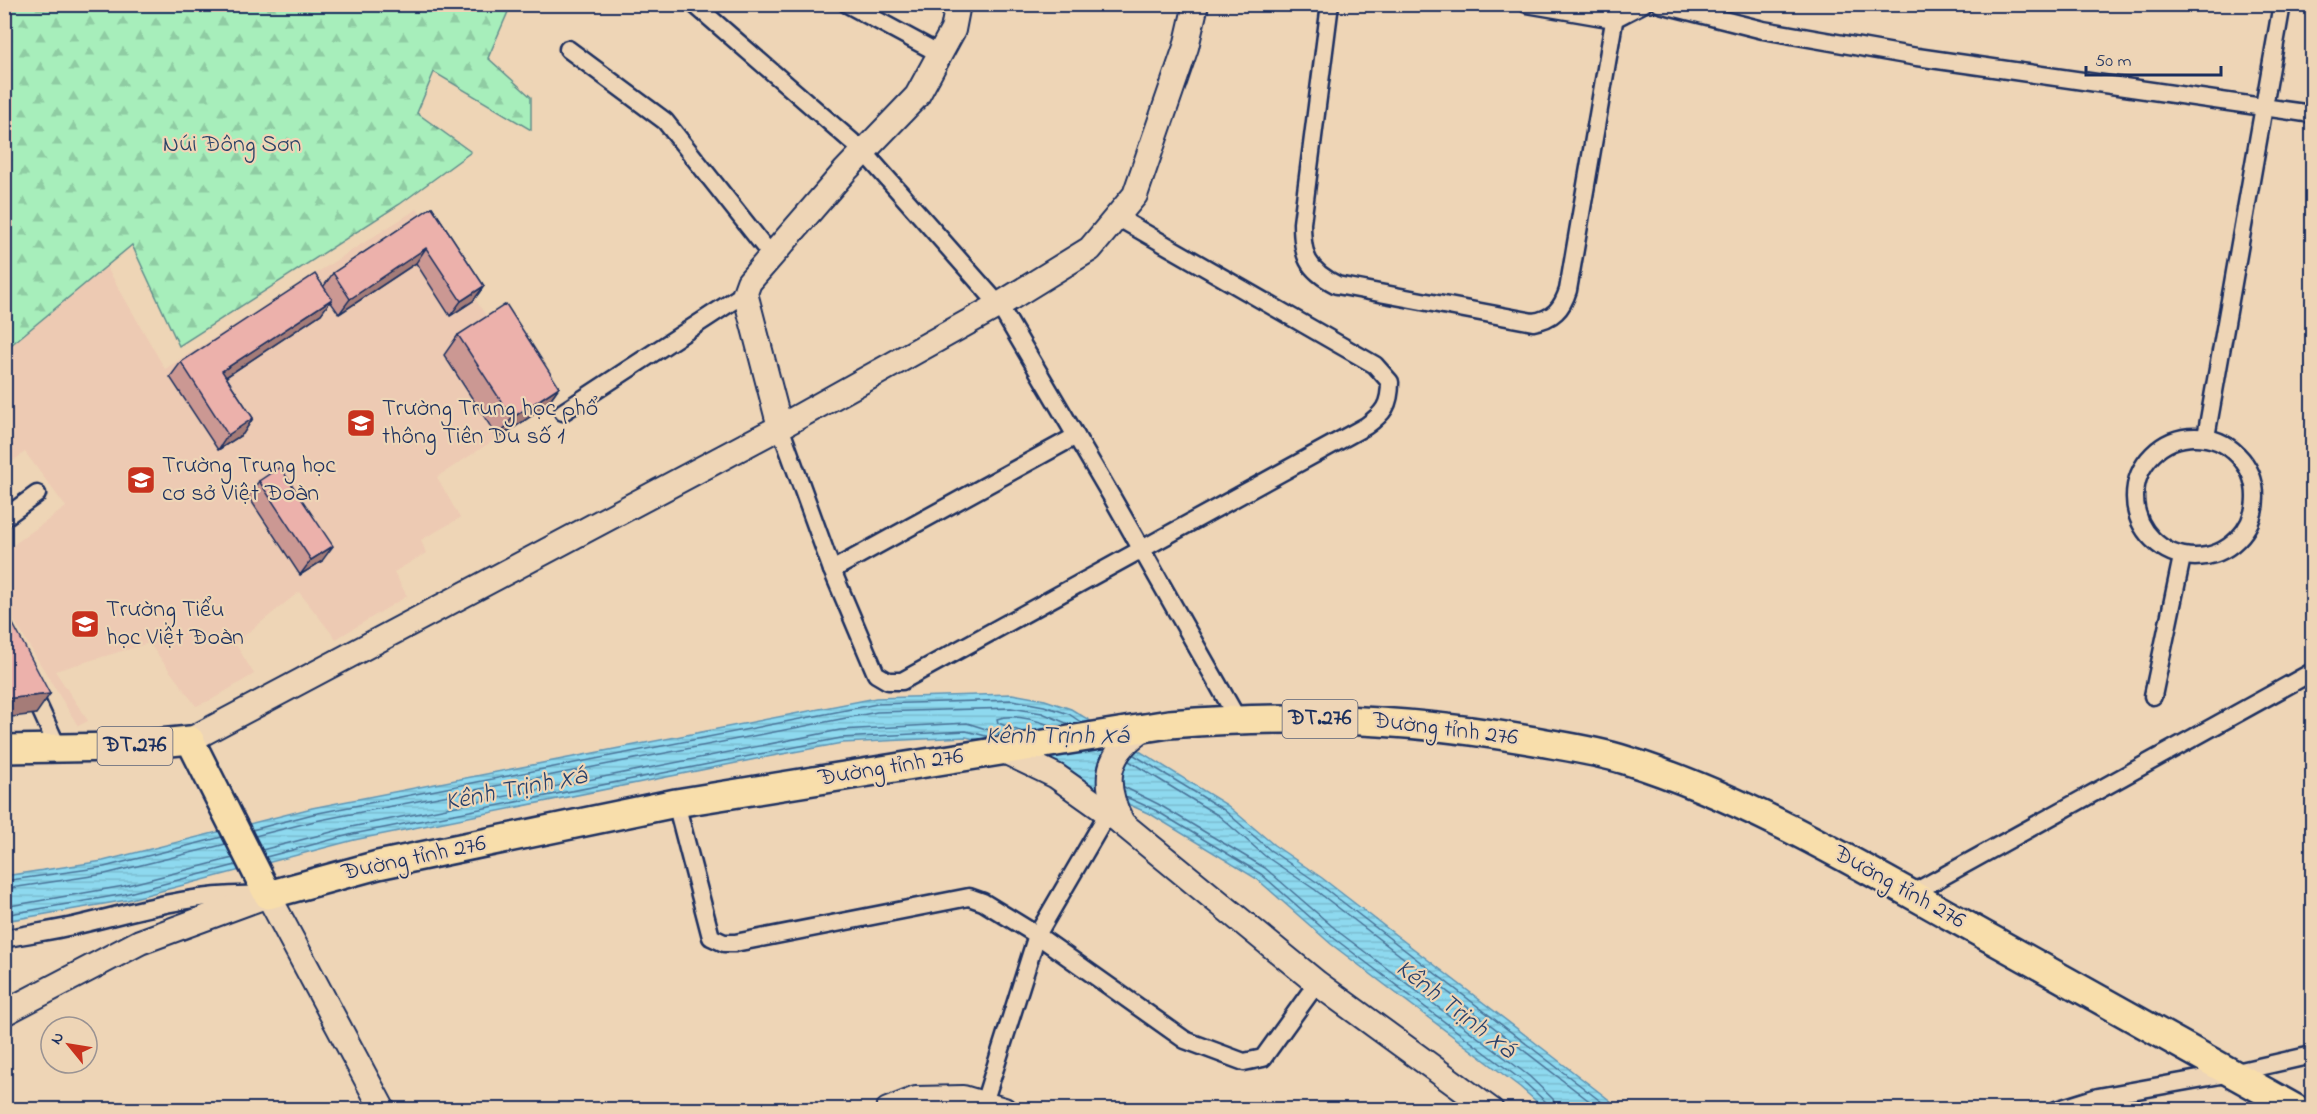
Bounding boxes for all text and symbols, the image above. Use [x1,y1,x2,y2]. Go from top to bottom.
scale bar [2086,39,2221,77]
text: 50 m [2095,49,2132,75]
park label: Núi Đông Sơn [163,128,301,163]
place label: Trường Trung học phổ thông Tiên Du số 1 [382,392,598,455]
school or university icon: Trường Trung học phổ thông Tiên Du số 1 [345,407,377,439]
place label: Trường Trung học cơ sở Việt Đoàn [162,449,336,512]
school or university icon: Trường Trung học cơ sở Việt Đoàn [125,464,157,496]
place label: Trường Tiểu học Việt Đoàn [106,593,244,656]
school or university icon: Trường Tiểu học Việt Đoàn [69,608,101,640]
road number: ĐT.276 [1282,700,1358,738]
street label: Đường tỉnh 276 [1369,704,1520,756]
water label: Kênh Trịnh Xá [985,718,1131,756]
road number: ĐT.276 [98,727,172,765]
street label: Đường tỉnh 276 [815,739,966,797]
water label: Kênh Trịnh Xá [442,757,592,822]
street label: Đường tỉnh 276 [338,827,490,892]
street label: Đường tỉnh 276 [1826,837,1972,939]
water label: Kênh Trịnh Xá [1387,951,1525,1070]
north arrow [39,1015,99,1075]
text: N [45,1028,71,1049]

